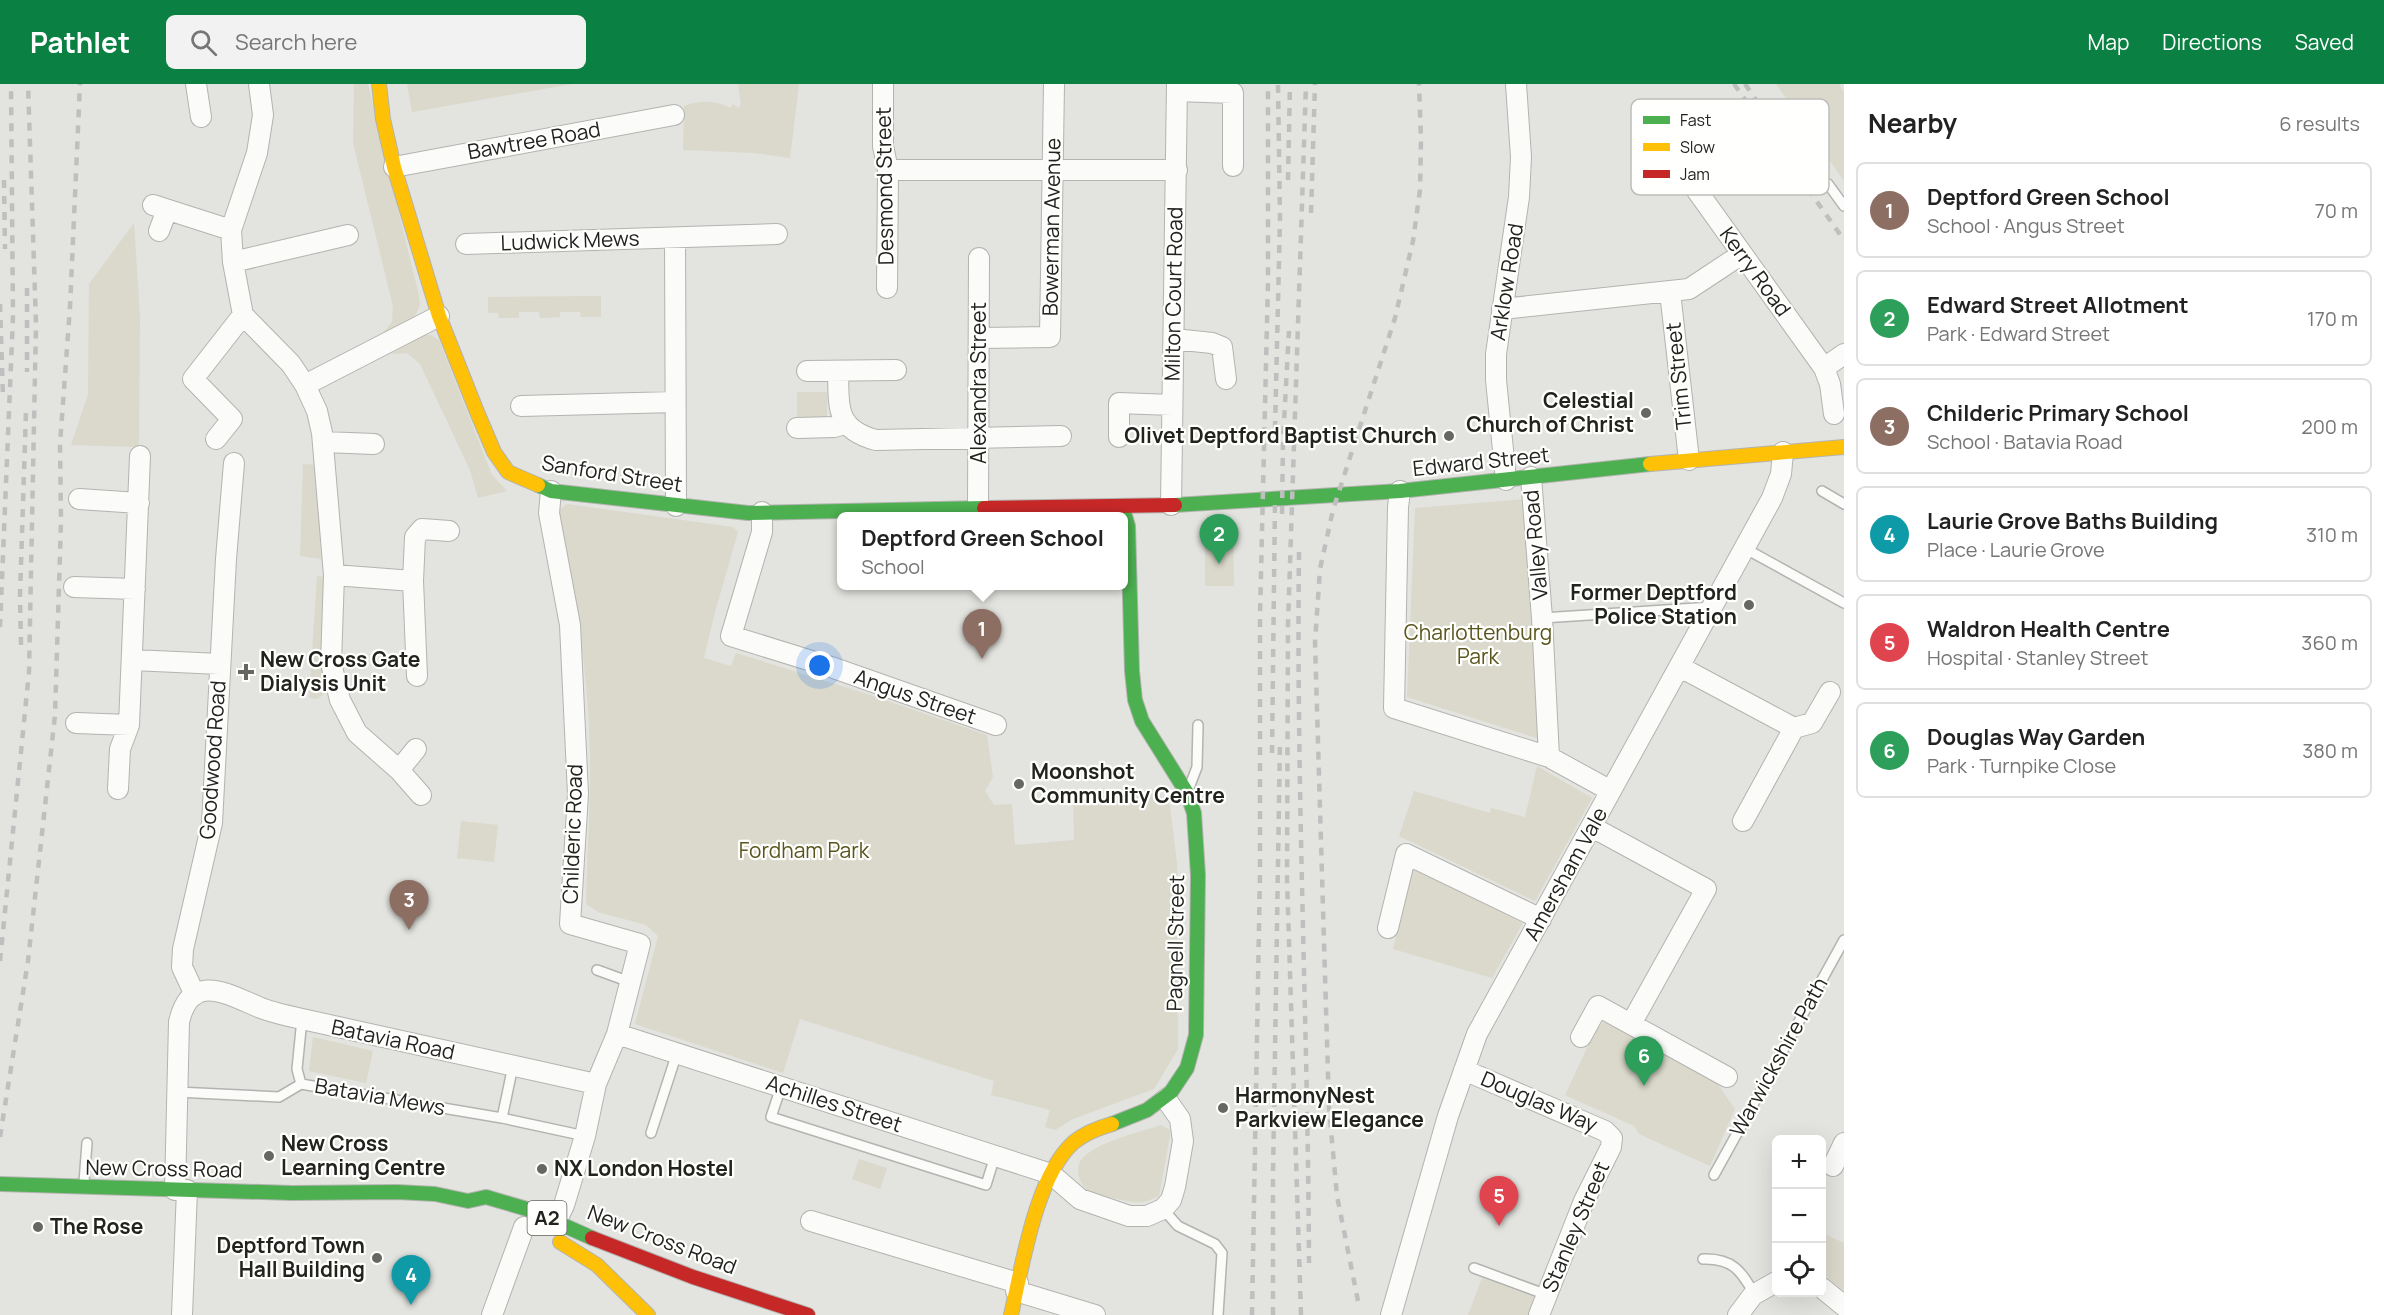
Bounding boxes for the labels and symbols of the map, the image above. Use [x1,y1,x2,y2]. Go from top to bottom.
legend [1631,99,1829,195]
street label: Desmond Street [869,107,899,265]
text: Fast [1680,109,1711,131]
street label: Bawtree Road [465,115,603,165]
text: Slow [1680,136,1715,158]
street label: Bowerman Avenue [1035,138,1067,316]
text: Jam [1680,163,1710,185]
street label: Milton Court Road [1157,207,1189,381]
street label: Arklow Road [1483,221,1529,342]
street label: Kerry Road [1714,221,1798,322]
street label: Ludwick Mews [500,224,640,256]
street label: Alexandra Street [964,302,992,464]
street label: Trim Street [1658,321,1698,431]
place label: Celestial Church of Christ [1466,386,1634,438]
marker: Celestial Church of Christ [1639,406,1653,420]
place label: Olivet Deptford Baptist Church [1124,421,1437,449]
marker: Olivet Deptford Baptist Church [1442,429,1456,443]
street label: Edward Street [1411,440,1551,482]
street label: Sanford Street [540,448,685,498]
street label: Valley Road [1516,489,1554,601]
pin: 2 [1200,514,1238,564]
place label: Former Deptford Police Station [1570,578,1737,630]
marker: Former Deptford Police Station [1742,598,1756,612]
pin: 1 [962,610,1002,659]
park label: Charlottenburg Park [1404,618,1552,670]
place label: New Cross Gate Dialysis Unit [260,645,420,697]
your location [805,651,834,680]
street label: Angus Street [850,662,980,730]
marker: New Cross Gate Dialysis Unit [237,663,255,681]
street label: Goodwood Road [192,680,232,840]
place label: Moonshot Community Centre [1031,757,1225,809]
street label: Childeric Road [556,763,588,904]
marker: Moonshot Community Centre [1012,777,1026,791]
street label: Amersham Vale [1517,802,1613,945]
park label: Fordham Park [739,836,870,864]
street label: Pagnell Street [1160,874,1190,1012]
pin: 3 [390,880,428,930]
street label: Warwickshire Path [1723,972,1833,1141]
street label: Batavia Road [329,1012,457,1066]
pin: 6 [1624,1036,1664,1086]
street label: Douglas Way [1477,1064,1602,1138]
street label: Achilles Street [763,1068,906,1138]
street label: Batavia Mews [313,1071,448,1121]
place label: HarmonyNest Parkview Elegance [1235,1081,1424,1133]
marker: HarmonyNest Parkview Elegance [1216,1101,1230,1115]
place label: New Cross Learning Centre [281,1129,445,1181]
marker: New Cross Learning Centre [262,1149,276,1163]
street label: New Cross Road [85,1153,243,1183]
place label: NX London Hostel [554,1154,734,1182]
street label: Stanley Street [1535,1157,1615,1296]
marker: NX London Hostel [535,1162,549,1176]
pin: 5 [1480,1176,1518,1226]
street label: New Cross Road [584,1198,741,1280]
road number: A2 [528,1201,566,1235]
place label: The Rose [50,1212,143,1240]
marker: The Rose [31,1220,45,1234]
place label: Deptford Town Hall Building [217,1231,365,1283]
marker: Deptford Town Hall Building [370,1251,384,1265]
pin: 4 [392,1256,430,1305]

